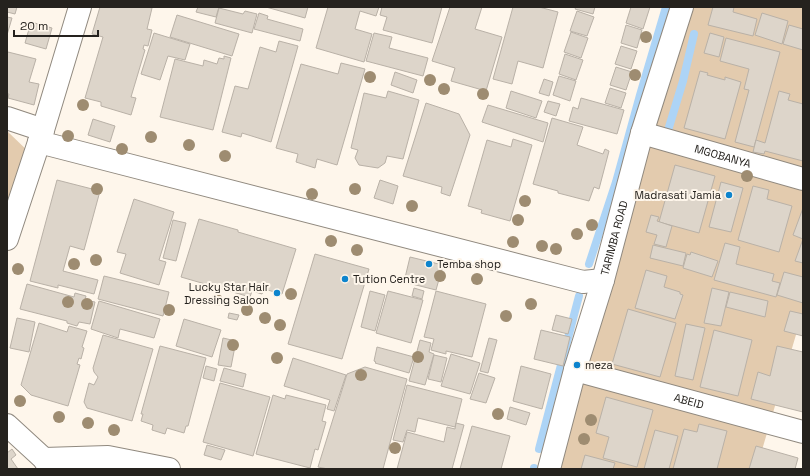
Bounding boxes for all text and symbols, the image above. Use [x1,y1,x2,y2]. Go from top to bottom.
scale bar [14,12,98,38]
text: 20 m [20,18,48,34]
street label: MGOBANYA [693,141,753,171]
place label: Madrasati Jamia [635,188,722,202]
marker: Madrasati Jamia [724,190,734,200]
street label: TARIMBA ROAD [597,199,631,277]
place label: Temba shop [437,257,501,271]
marker: Temba shop [424,259,434,269]
place label: Tution Centre [353,272,425,286]
marker: Tution Centre [340,274,350,284]
place label: Lucky Star Hair Dressing Saloon [184,280,269,307]
marker: Lucky Star Hair Dressing Saloon [272,288,282,298]
place label: meza [585,358,613,372]
marker: meza [572,360,582,370]
street label: ABEID [672,390,705,412]

